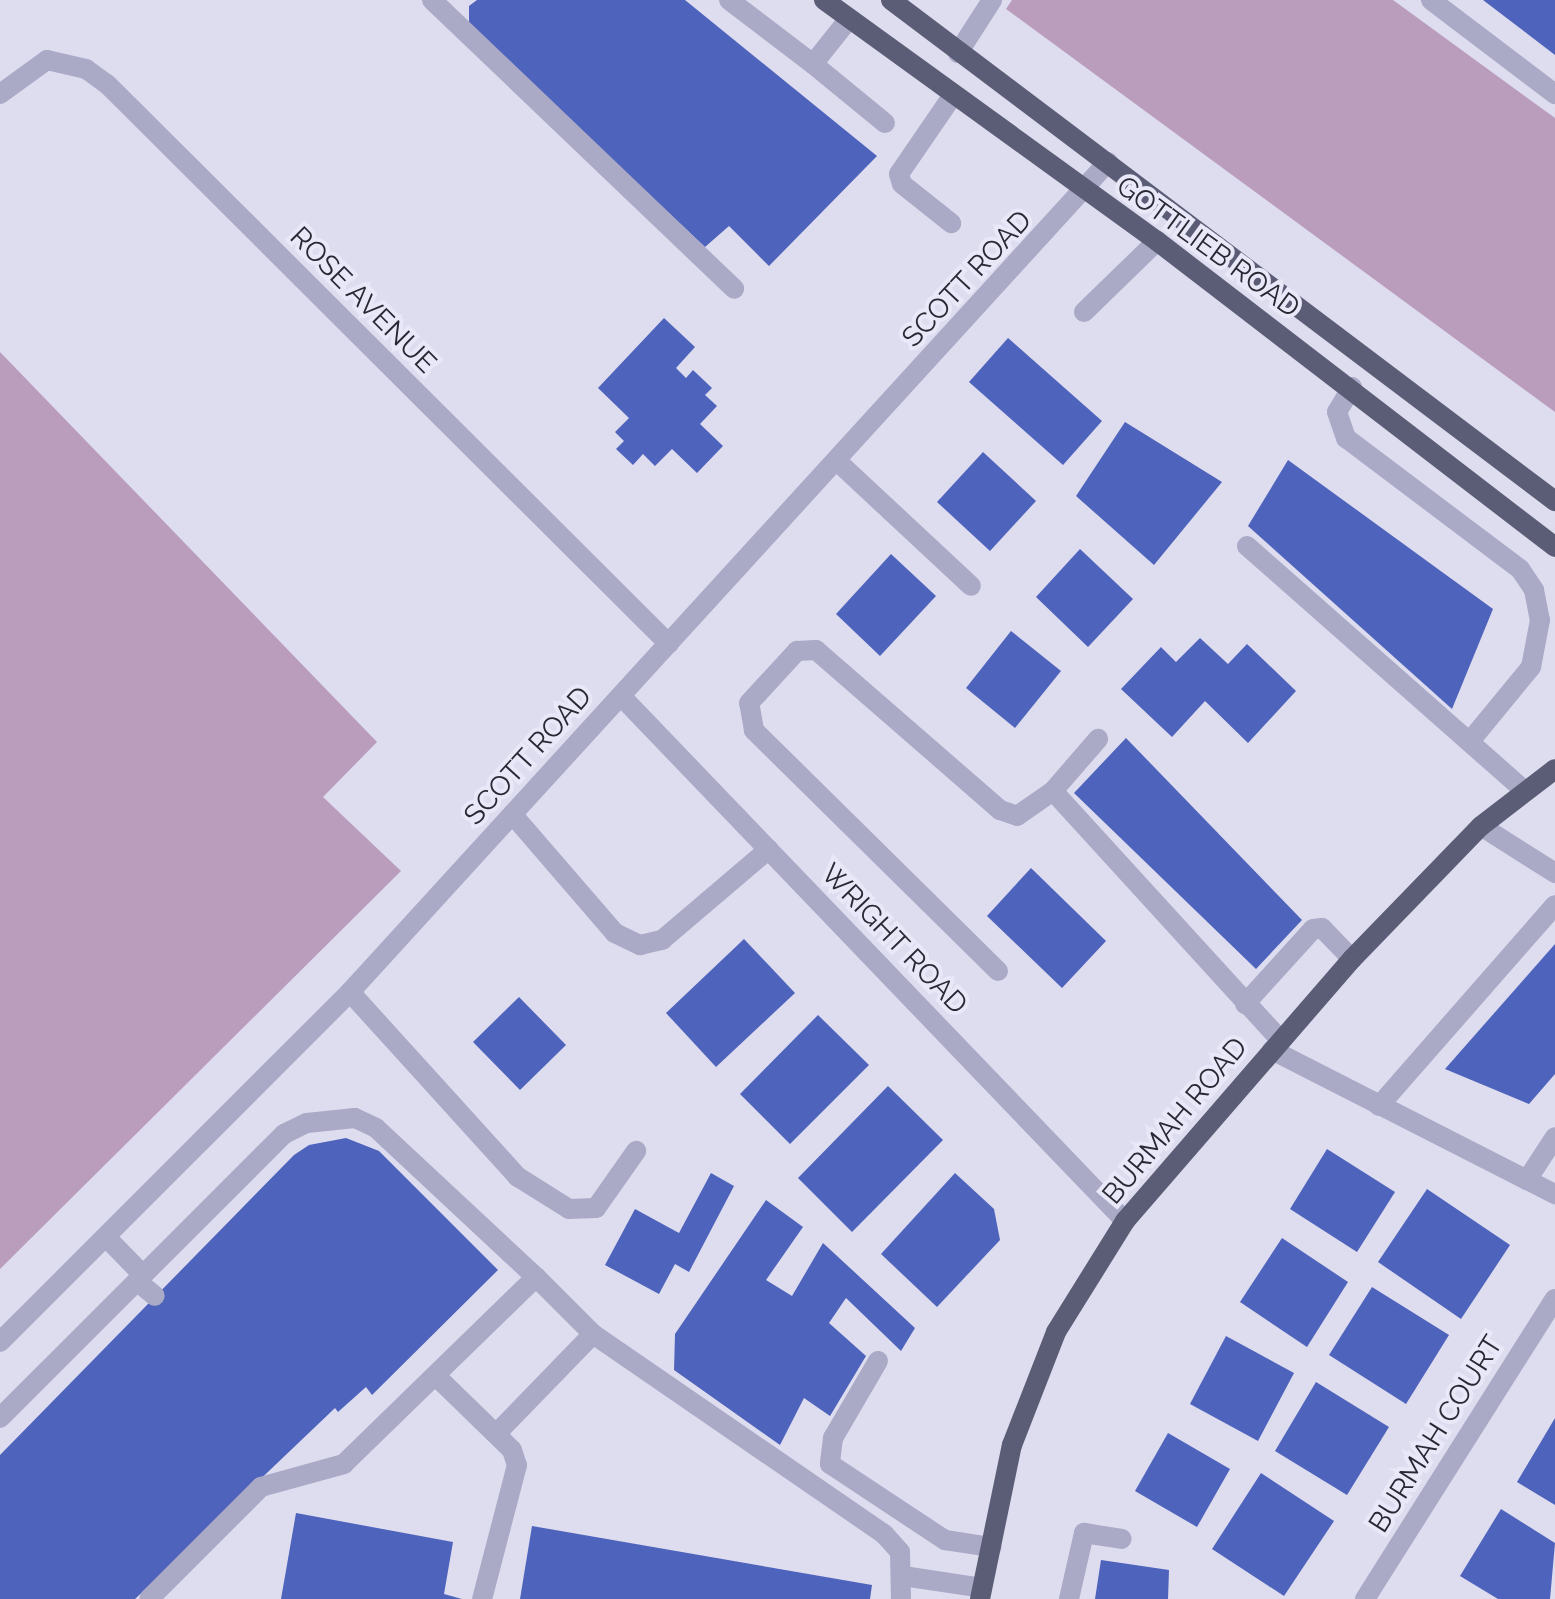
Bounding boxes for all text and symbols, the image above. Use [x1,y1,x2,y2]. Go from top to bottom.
street label: GOTTLIEB ROAD [1110,169,1306,325]
street label: SCOTT ROAD [895,203,1039,355]
street label: ROSE AVENUE [283,220,443,380]
street label: SCOTT ROAD [457,680,599,832]
street label: WRIGHT ROAD [813,856,975,1022]
street label: BURMAH ROAD [1096,1031,1254,1211]
street label: BURMAH COURT [1362,1329,1510,1539]

